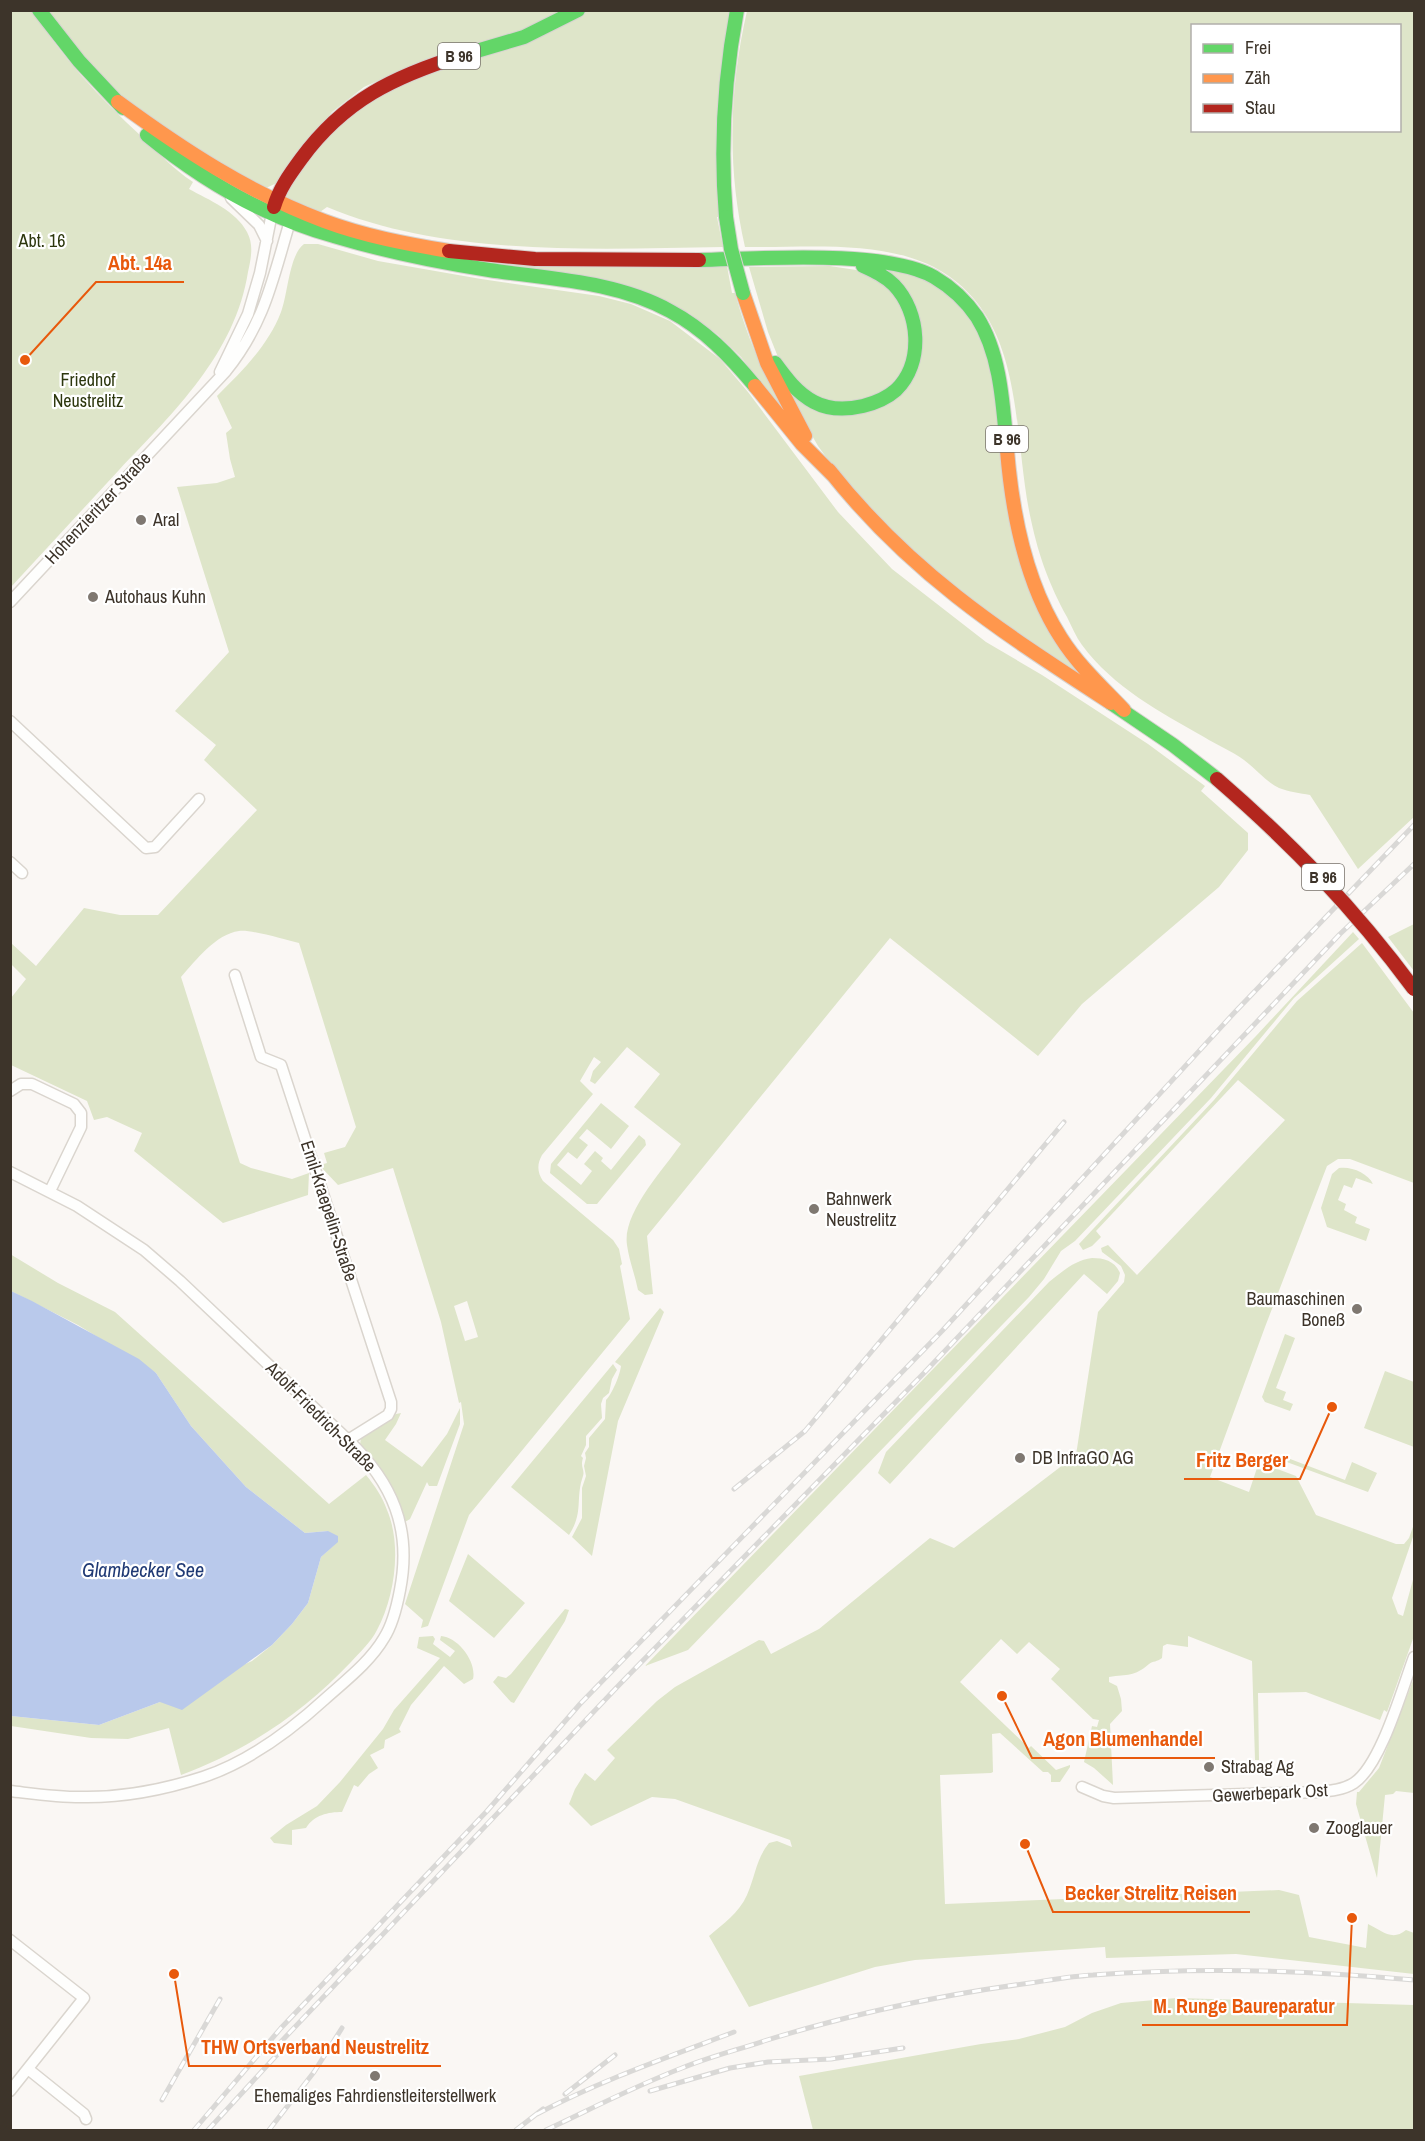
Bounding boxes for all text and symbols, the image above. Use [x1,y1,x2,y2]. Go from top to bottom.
legend [1191,24,1401,132]
text: Frei [1245,35,1271,60]
road number: B 96 [438,43,480,69]
text: Zäh [1245,65,1270,90]
text: Stau [1245,95,1275,120]
park label: Abt. 16 [18,228,65,253]
callout: Abt. 14a [96,244,184,282]
text: Abt. 14a [108,249,172,276]
park label: Friedhof Neustrelitz [53,367,123,413]
road number: B 96 [986,426,1028,452]
street label: Hohenzieritzer Straße [39,446,156,569]
place label: Aral [152,507,179,532]
marker: Aral [134,513,148,527]
place label: Autohaus Kuhn [104,584,206,609]
marker: Autohaus Kuhn [86,590,100,604]
road number: B 96 [1302,864,1344,890]
street label: Emil-Kraepelin-Straße [295,1137,364,1285]
place label: Bahnwerk Neustrelitz [826,1186,897,1232]
marker: Bahnwerk Neustrelitz [807,1202,821,1216]
place label: Baumaschinen Boneß [1247,1286,1345,1332]
marker: Baumaschinen Boneß [1350,1302,1364,1316]
street label: Adolf-Friedrich-Straße [260,1355,382,1477]
callout: Fritz Berger [1184,1441,1300,1479]
place label: DB InfraGO AG [1032,1445,1134,1470]
text: Fritz Berger [1196,1446,1289,1473]
marker: DB InfraGO AG [1013,1451,1027,1465]
water label: Glambecker See [82,1556,204,1583]
callout: Agon Blumenhandel [1032,1720,1215,1758]
text: Agon Blumenhandel [1043,1725,1203,1752]
place label: Strabag Ag [1221,1754,1295,1779]
marker: Strabag Ag [1202,1760,1216,1774]
street label: Gewerbepark Ost [1212,1777,1328,1808]
place label: Zooglauer [1326,1815,1393,1840]
marker: Zooglauer [1307,1821,1321,1835]
callout: Becker Strelitz Reisen [1053,1874,1250,1912]
text: Becker Strelitz Reisen [1065,1879,1237,1906]
callout: M. Runge Baureparatur [1142,1987,1347,2025]
text: M. Runge Baureparatur [1153,1992,1335,2019]
callout: THW Ortsverband Neustrelitz [189,2028,441,2066]
text: THW Ortsverband Neustrelitz [201,2033,429,2060]
marker: Ehemaliges Fahrdienstleiterstellwerk [368,2069,382,2083]
place label: Ehemaliges Fahrdienstleiterstellwerk [254,2083,497,2108]

